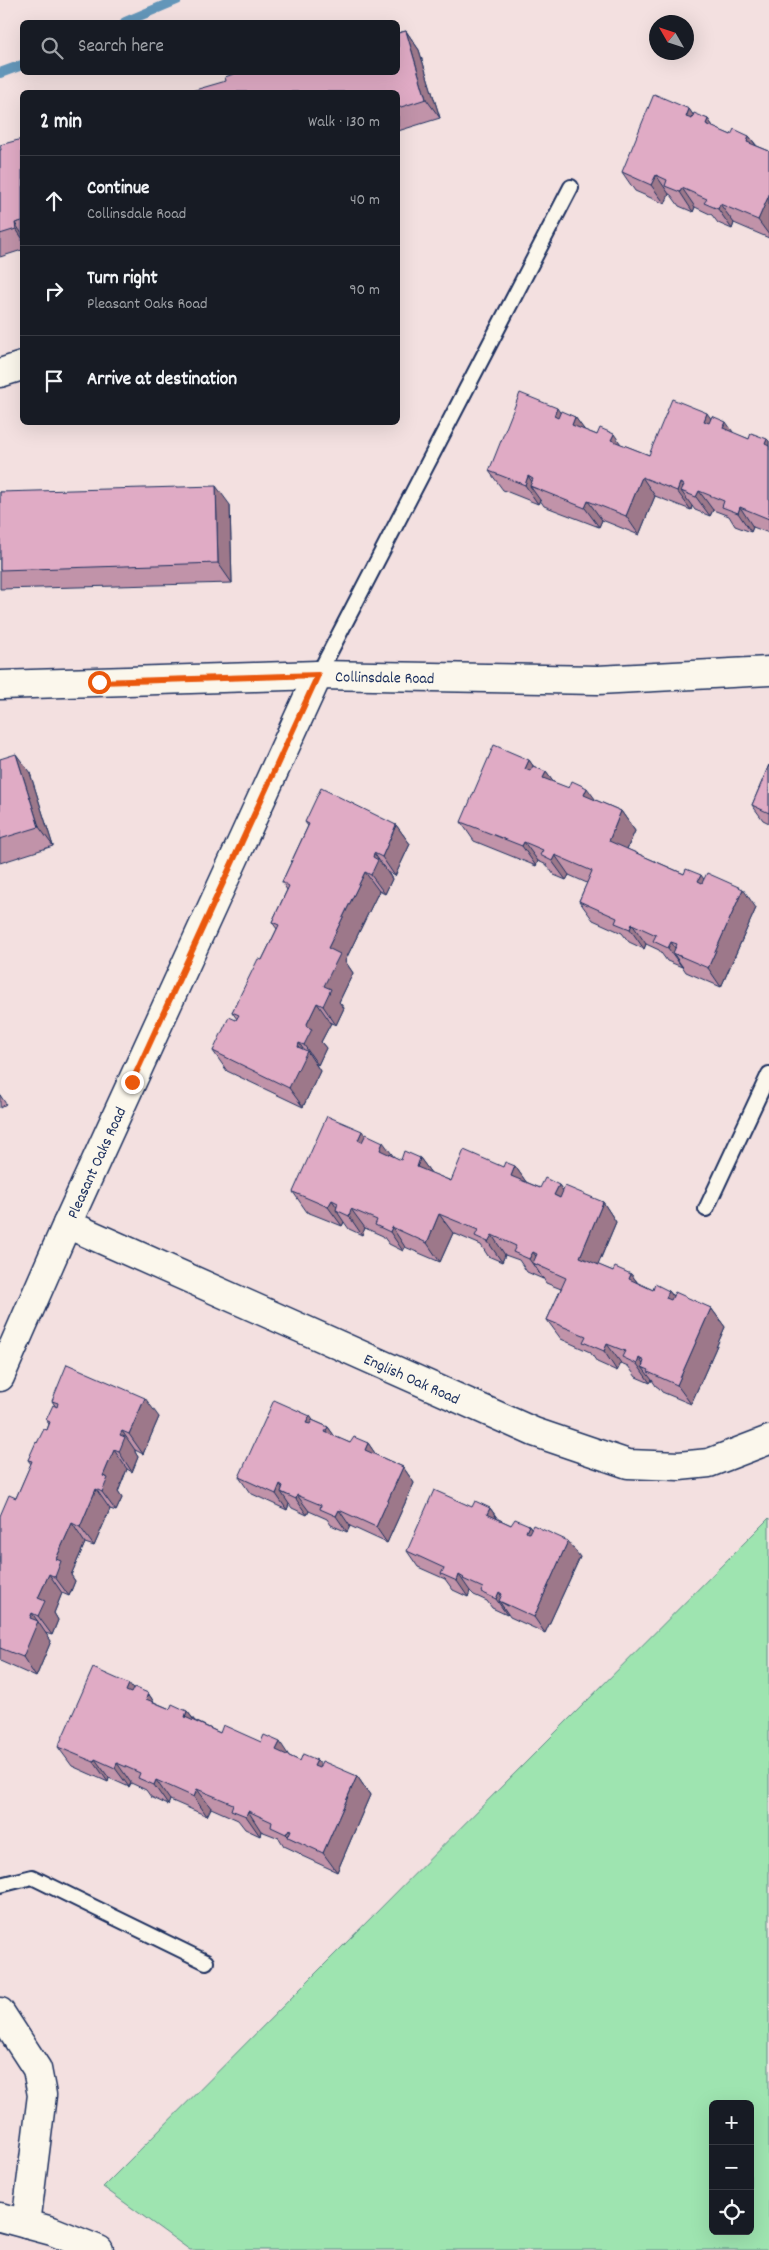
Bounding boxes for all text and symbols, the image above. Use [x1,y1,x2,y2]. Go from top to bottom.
north arrow [649,15,694,60]
search box [20,20,400,75]
icon: search [38,34,66,62]
text: Search here [78,34,164,61]
text: 2 min [40,108,82,138]
text: Walk · 130 m [308,111,380,134]
text: Continue [87,176,149,203]
icon: ahead [40,187,68,215]
text: 40 m [350,189,380,212]
text: Collinsdale Road [87,203,186,226]
text: Turn right [87,266,158,293]
icon: right [40,277,68,305]
text: 90 m [349,279,380,302]
text: Pleasant Oaks Road [87,293,207,316]
icon: arrive [40,367,68,395]
text: Arrive at destination [87,367,237,394]
street label: Collinsdale Road [335,666,435,691]
route start [88,671,111,694]
route end [121,1071,144,1094]
street label: Pleasant Oaks Road [62,1104,133,1223]
street label: English Oak Road [360,1349,463,1412]
map controls [709,2100,754,2235]
button: + [709,2100,754,2145]
button: − [709,2145,754,2190]
button: locate [709,2190,754,2235]

